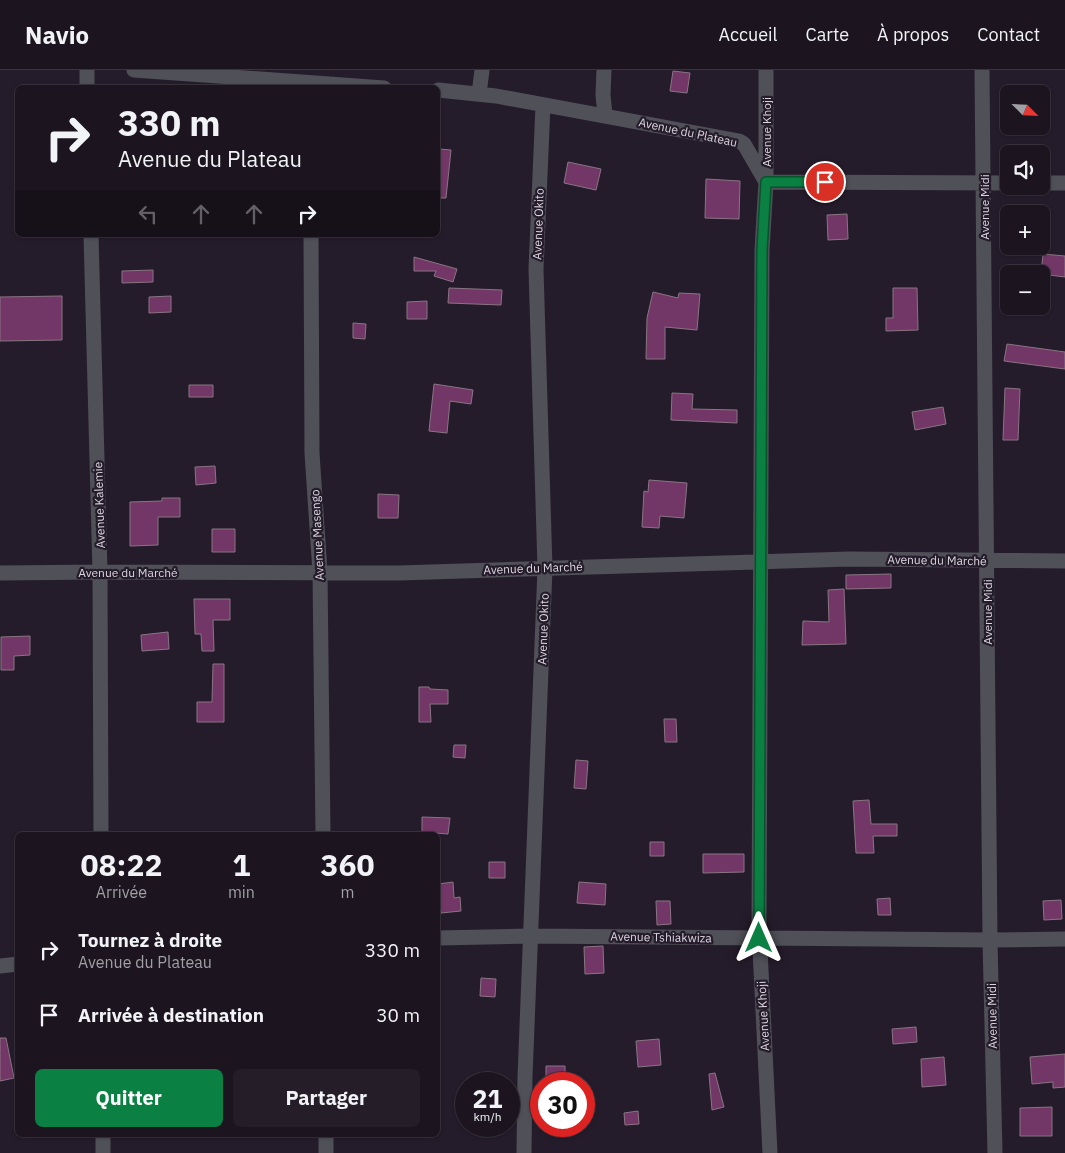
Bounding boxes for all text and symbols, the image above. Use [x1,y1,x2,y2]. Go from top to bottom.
text: Navio [25,19,89,51]
text: Accueil [718,23,777,46]
text: Carte [805,23,849,46]
text: À propos [877,23,949,46]
text: Contact [977,23,1040,46]
north arrow [1000,85,1050,135]
map controls [1000,85,1050,315]
street label: Avenue Khoji [759,97,774,167]
text: 330 m [118,100,221,146]
icon: right [35,105,100,170]
street label: Avenue du Plateau [637,114,739,150]
text: Avenue du Plateau [118,144,302,173]
button: sound [1000,145,1050,195]
pin [804,161,846,203]
icon: arrive [811,168,839,196]
street label: Avenue Midi [977,174,992,240]
street label: Avenue Okito [529,188,547,260]
icon: left [134,200,162,228]
icon: ahead [187,200,215,228]
icon: ahead [240,200,268,228]
icon: right [293,200,321,228]
button: + [1000,205,1050,255]
button: − [1000,265,1050,315]
street label: Avenue Kalemie [90,461,108,549]
street label: Avenue Masengo [307,489,327,581]
street label: Avenue du Marché [887,552,987,568]
street label: Avenue du Marché [483,559,583,577]
street label: Avenue du Marché [78,565,178,580]
street label: Avenue Midi [980,579,995,645]
street label: Avenue Okito [534,593,552,665]
text: 08:22 [81,845,162,884]
text: 1 [232,845,250,884]
text: 360 [320,845,374,884]
text: Arrivée [96,882,147,902]
text: min [228,882,255,902]
text: m [340,882,354,902]
position arrow [732,911,784,963]
text: Tournez à droite [78,928,222,952]
street label: Avenue Tshiakwiza [610,929,712,945]
icon: right [35,936,63,964]
text: 330 m [365,938,420,962]
text: Avenue du Plateau [78,952,212,972]
street label: Avenue Khoji [754,981,772,1051]
street label: Avenue Midi [984,983,1000,1049]
icon: arrive [35,1001,63,1029]
text: Arrivée à destination [78,1003,264,1027]
text: 30 m [376,1003,420,1027]
button: Quitter [35,1069,223,1127]
button: Partager [233,1069,420,1127]
speed limit sign: 30 [530,1072,595,1137]
text: 21 [472,1082,503,1115]
text: km/h [473,1109,502,1124]

